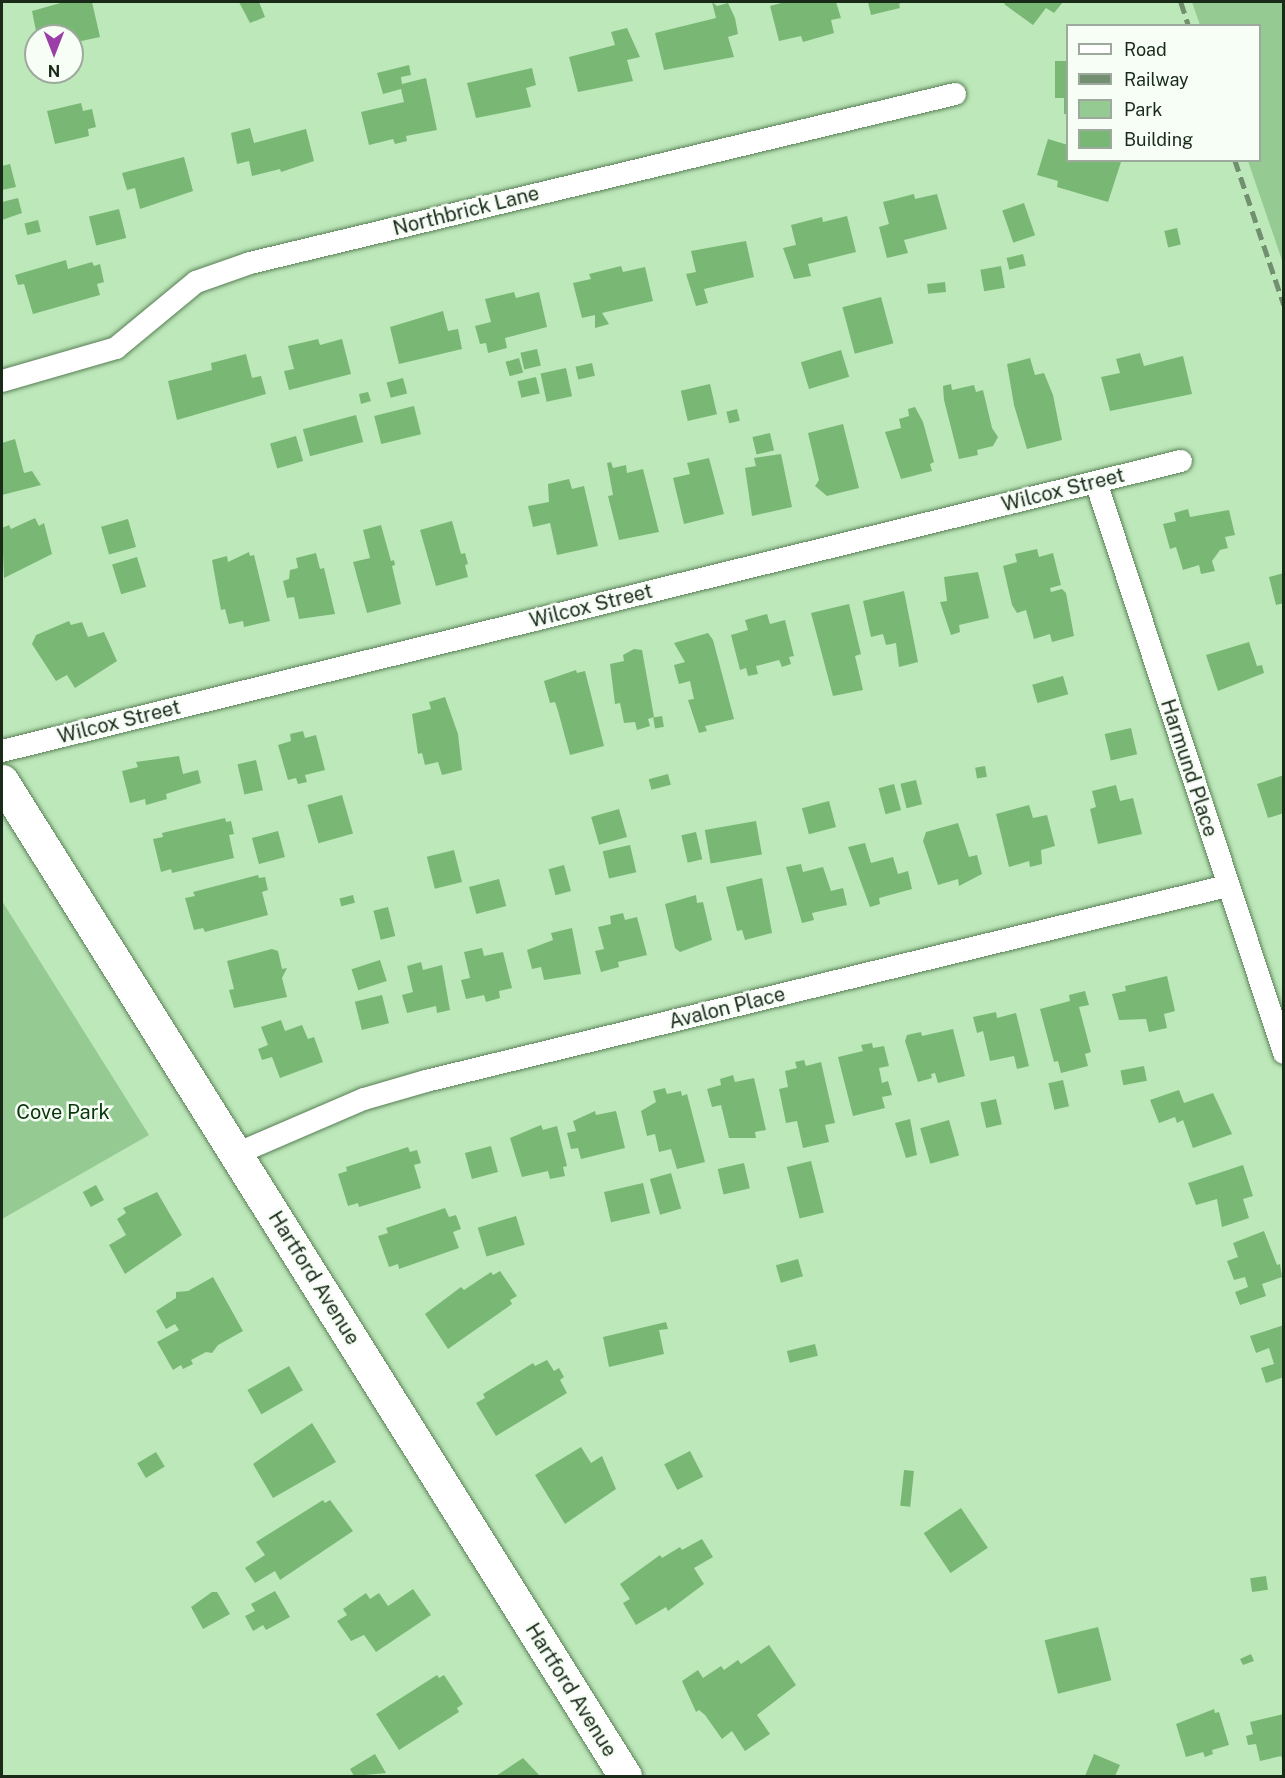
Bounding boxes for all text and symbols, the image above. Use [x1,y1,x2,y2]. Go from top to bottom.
north arrow [24,24,84,84]
legend [1066,24,1261,162]
text: Road [1124,39,1167,60]
text: N [48,61,60,80]
text: Railway [1124,69,1189,90]
text: Park [1124,99,1162,120]
text: Building [1124,129,1193,150]
street label: Northbrick Lane [390,181,542,241]
street label: Wilcox Street [999,463,1127,517]
street label: Wilcox Street [527,579,655,633]
street label: Wilcox Street [55,695,183,749]
street label: Harmund Place [1155,696,1223,840]
street label: Avalon Place [666,982,788,1034]
park label: Cove Park [16,1100,110,1124]
street label: Hartford Avenue [263,1207,365,1349]
street label: Hartford Avenue [520,1619,622,1761]

